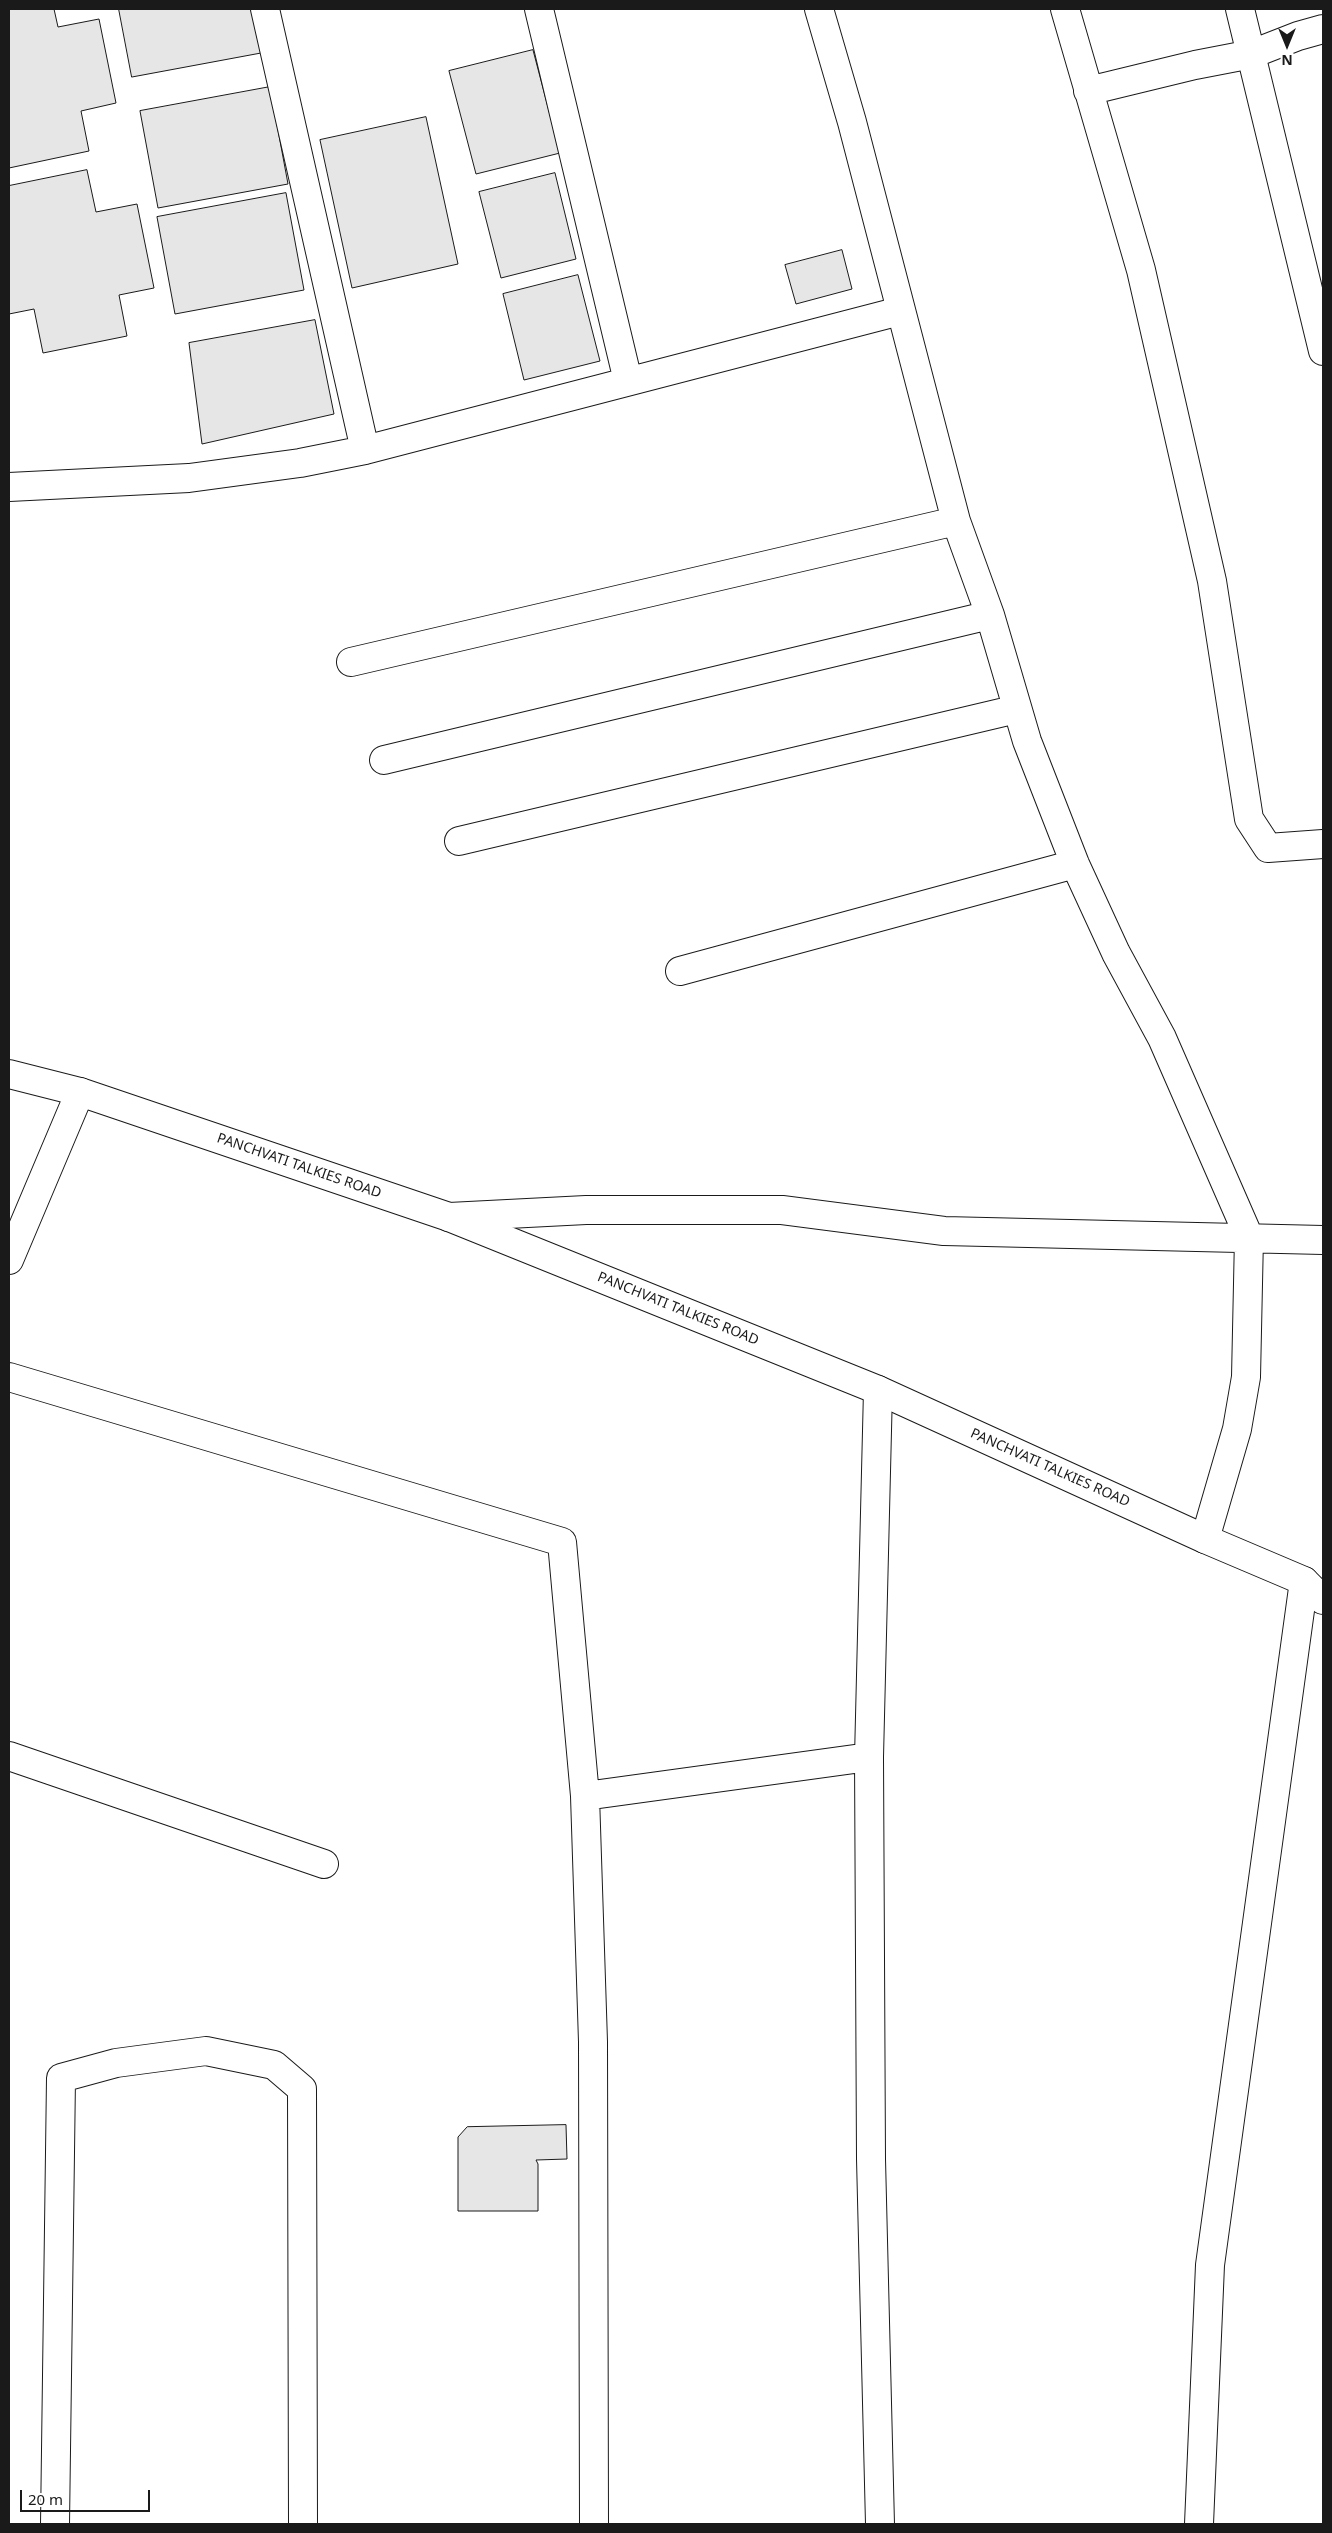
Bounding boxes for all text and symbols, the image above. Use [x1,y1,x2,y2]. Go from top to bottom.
north arrow [1262,20,1312,70]
text: N [1281,51,1293,70]
street label: PANCHVATI TALKIES ROAD [215,1130,383,1202]
street label: PANCHVATI TALKIES ROAD [595,1269,761,1349]
street label: PANCHVATI TALKIES ROAD [968,1425,1132,1511]
scale bar [22,2480,152,2512]
text: 20 m [28,2489,63,2509]

